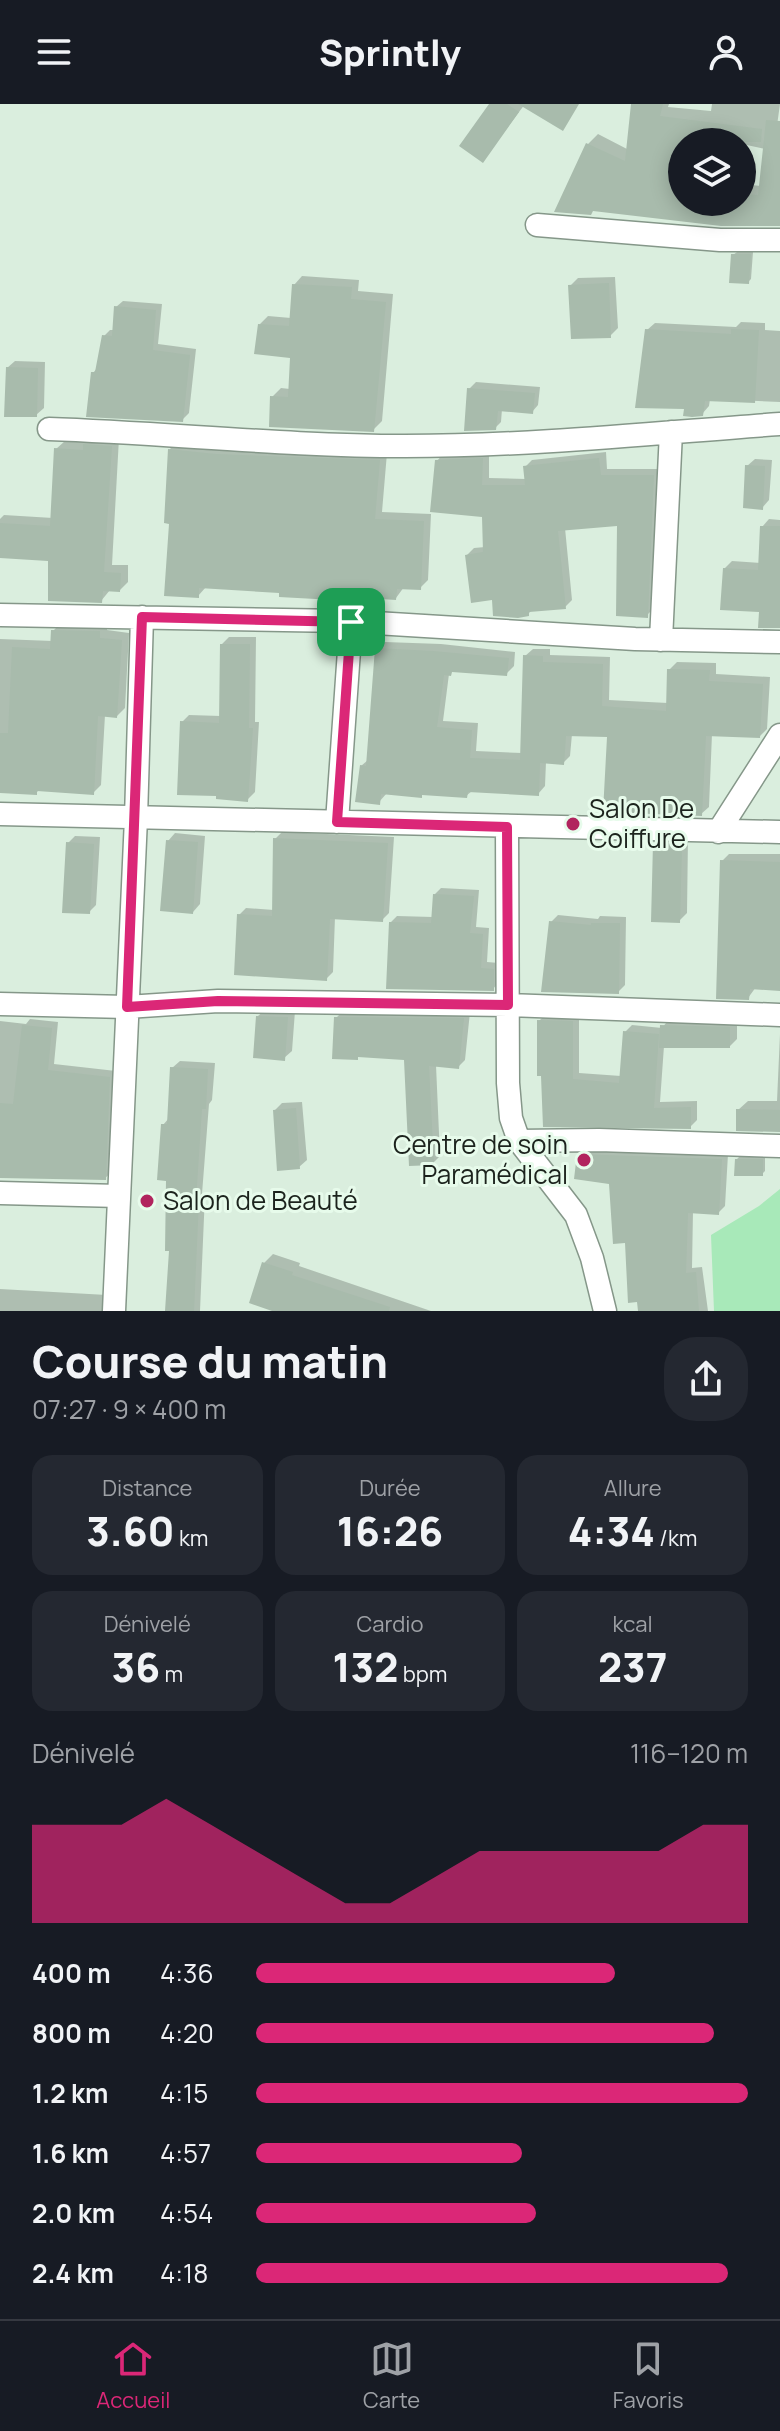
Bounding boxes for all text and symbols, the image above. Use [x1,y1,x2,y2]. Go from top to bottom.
text: Sprintly [319,28,461,77]
icon: menu [32,30,76,74]
icon: person [704,30,748,74]
map controls [668,128,756,216]
button: layers [668,128,756,216]
pin [317,588,385,656]
icon: arrive [329,600,373,644]
place label: Salon De Coiffure [589,790,694,856]
marker: Salon De Coiffure [564,815,582,833]
place label: Centre de soin Paramédical [393,1126,568,1192]
marker: Centre de soin Paramédical [575,1151,593,1169]
place label: Salon de Beauté [163,1182,358,1218]
marker: Salon de Beauté [138,1192,156,1210]
text: Course du matin [32,1331,388,1391]
button: share [664,1337,748,1421]
text: 07:27 · 9 × 400 m [32,1391,226,1427]
text: Distance [102,1473,192,1503]
text: Durée [359,1473,421,1503]
text: Allure [604,1473,662,1503]
text: 3.60 [86,1503,174,1558]
text: 16:26 [337,1503,443,1558]
text: 4:34 [568,1503,655,1558]
text: km [174,1523,208,1553]
text: /km [655,1523,697,1553]
text: Dénivelé [104,1609,191,1639]
text: Cardio [357,1609,423,1639]
text: kcal [613,1609,653,1639]
text: 36 [112,1639,160,1694]
text: 132 [332,1639,398,1694]
text: 237 [598,1639,667,1694]
text: m [160,1659,183,1689]
text: bpm [398,1659,448,1689]
text: Dénivelé [32,1735,135,1771]
text: 116–120 m [630,1735,748,1771]
text: 400 m [32,1955,111,1991]
text: 4:36 [160,1955,214,1991]
text: 800 m [32,2015,111,2051]
text: 4:20 [160,2015,214,2051]
text: 1.2 km [32,2075,108,2111]
text: 4:15 [160,2075,208,2111]
text: 1.6 km [32,2135,109,2171]
text: 4:57 [160,2135,211,2171]
text: 2.0 km [32,2195,115,2231]
text: 4:54 [160,2195,213,2231]
text: 2.4 km [32,2255,114,2291]
text: 4:18 [160,2255,208,2291]
tab: Accueil [96,2337,170,2415]
tab: Carte [363,2337,420,2415]
tab: Favoris [613,2337,684,2415]

